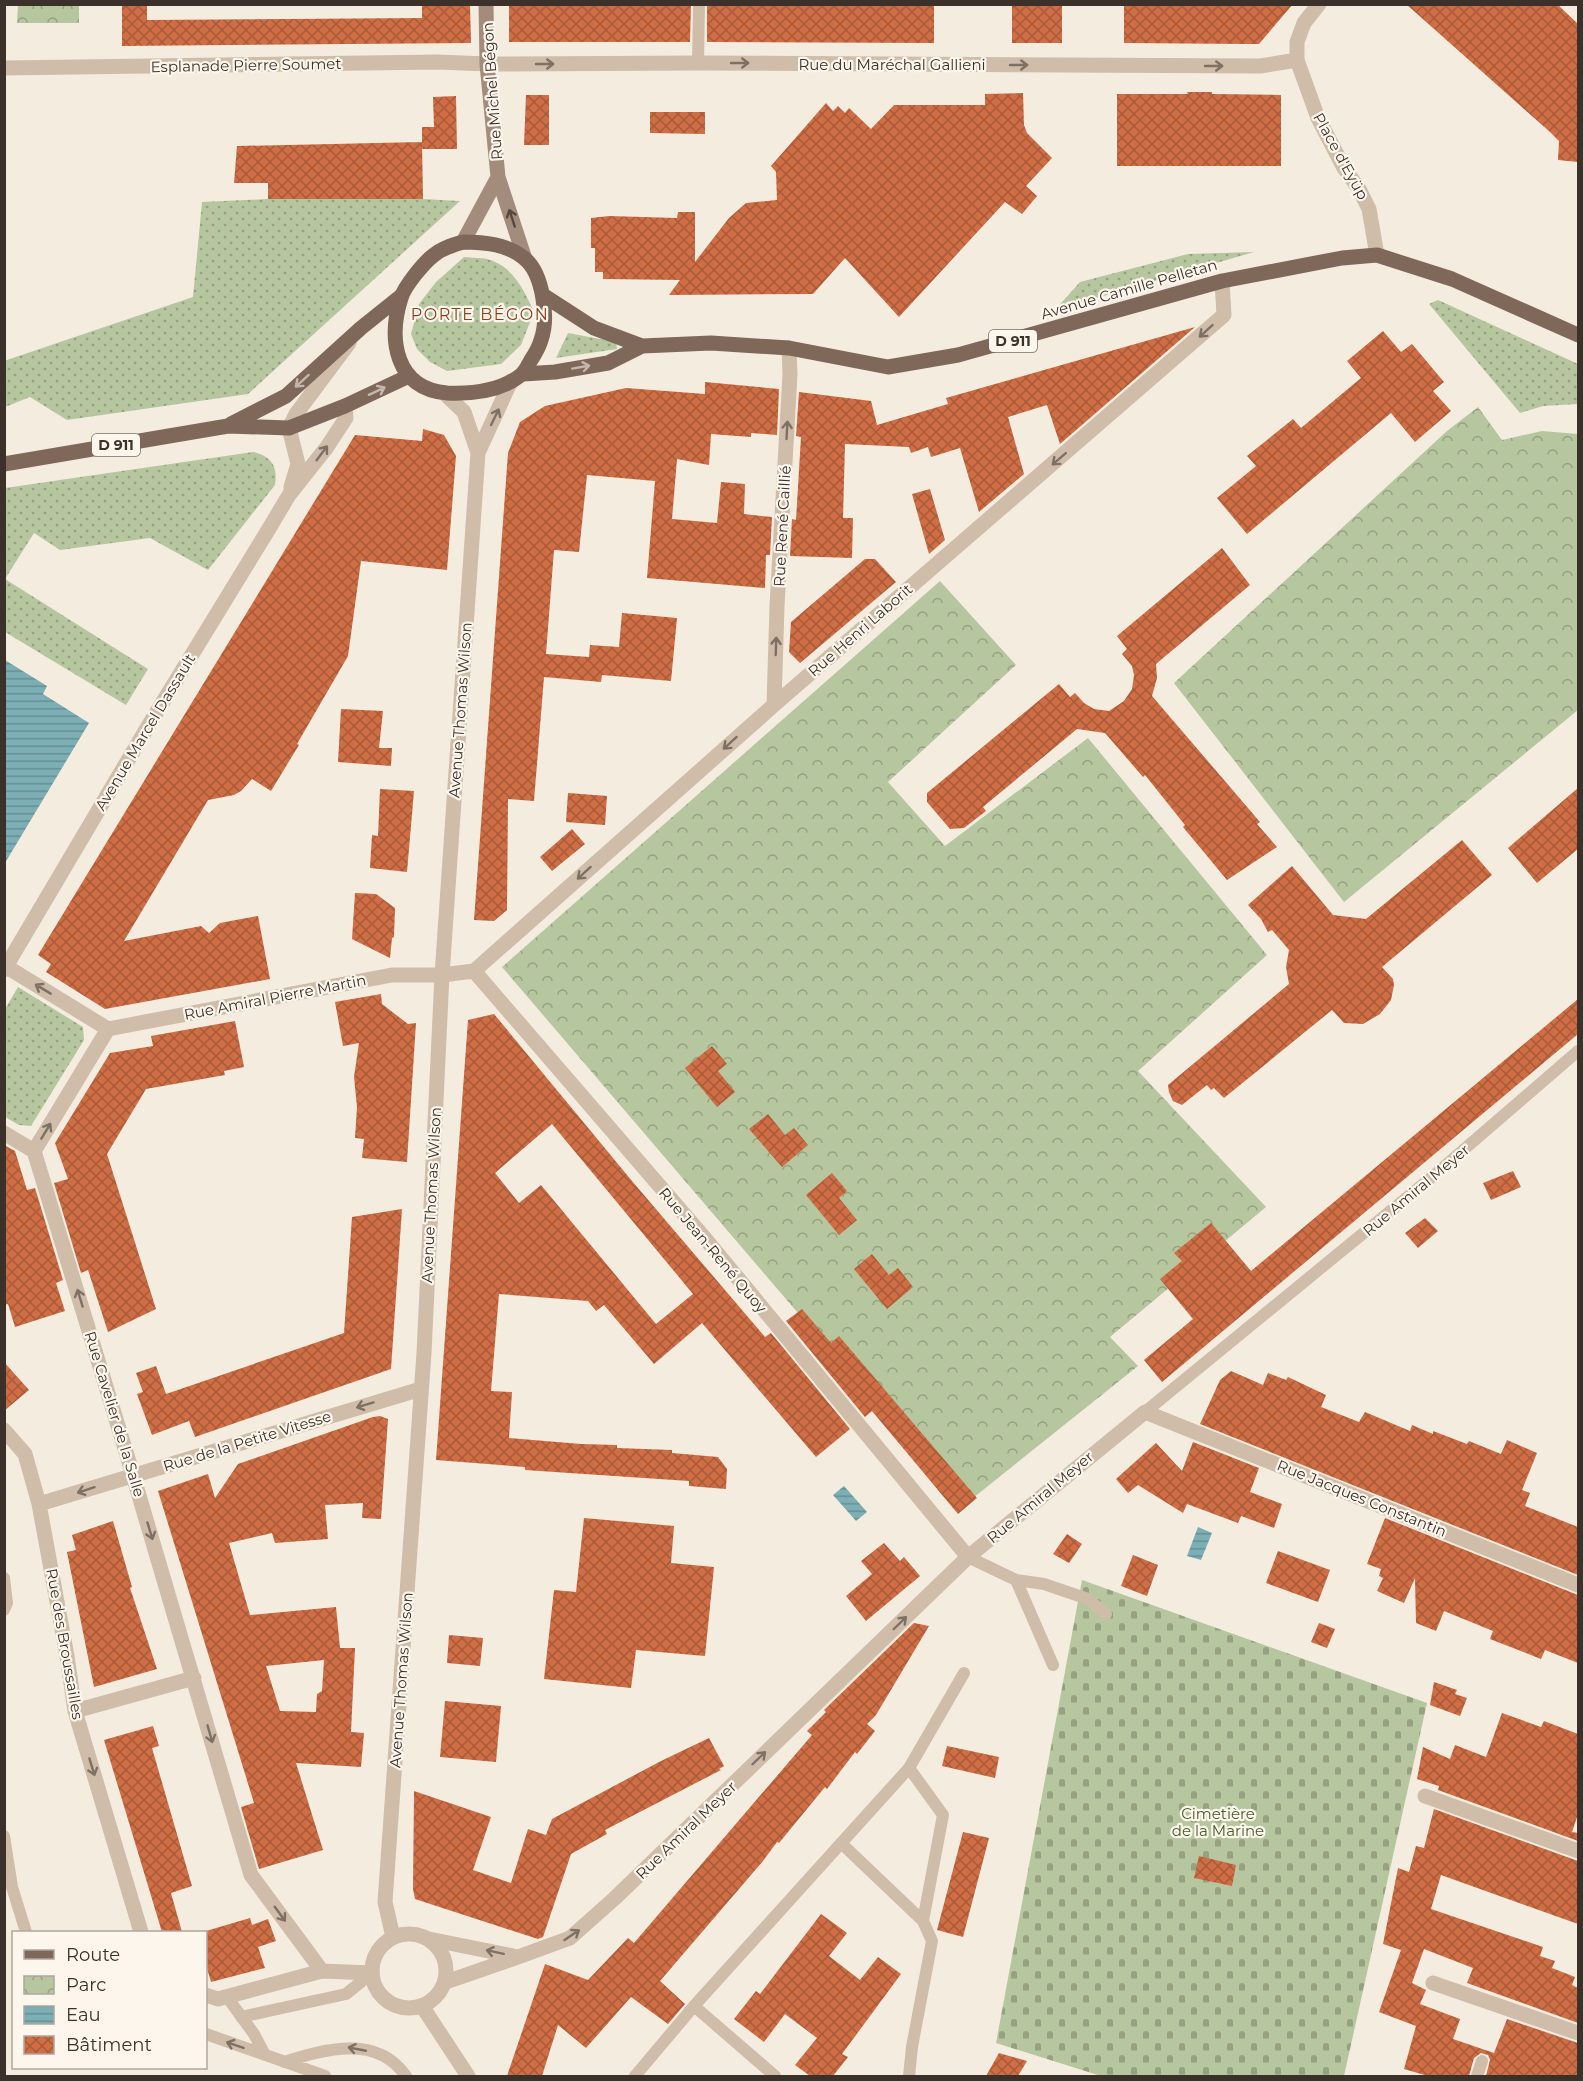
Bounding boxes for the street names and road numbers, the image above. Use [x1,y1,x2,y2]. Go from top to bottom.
street label: Rue Michel Bégon [478,22,506,160]
street label: Esplanade Pierre Soumet [150,54,342,76]
street label: Rue du Maréchal Gallieni [798,55,986,74]
street label: Place d'Eyüp [1309,109,1373,203]
street label: Avenue Camille Pelletan [1039,255,1219,323]
road number: D 911 [989,330,1037,352]
road number: D 911 [92,434,140,456]
street label: Rue René Caillié [769,465,795,587]
street label: Rue Henri Laborit [804,579,916,681]
street label: Avenue Thomas Wilson [444,622,476,798]
street label: Avenue Marcel Dassault [91,650,199,814]
street label: Rue Amiral Pierre Martin [182,970,368,1024]
street label: Avenue Thomas Wilson [417,1107,445,1283]
street label: Rue Amiral Meyer [1359,1140,1473,1240]
street label: Rue Jean-René Quoy [655,1183,772,1317]
street label: Rue Cavelier de la Salle [81,1329,149,1499]
street label: Rue de la Petite Vitesse [161,1406,333,1476]
street label: Rue Amiral Meyer [983,1447,1097,1547]
street label: Rue Jacques Constantin [1274,1455,1450,1541]
street label: Rue des Broussailles [42,1567,88,1721]
street label: Avenue Thomas Wilson [385,1592,417,1768]
street label: Rue Amiral Meyer [632,1777,740,1883]

